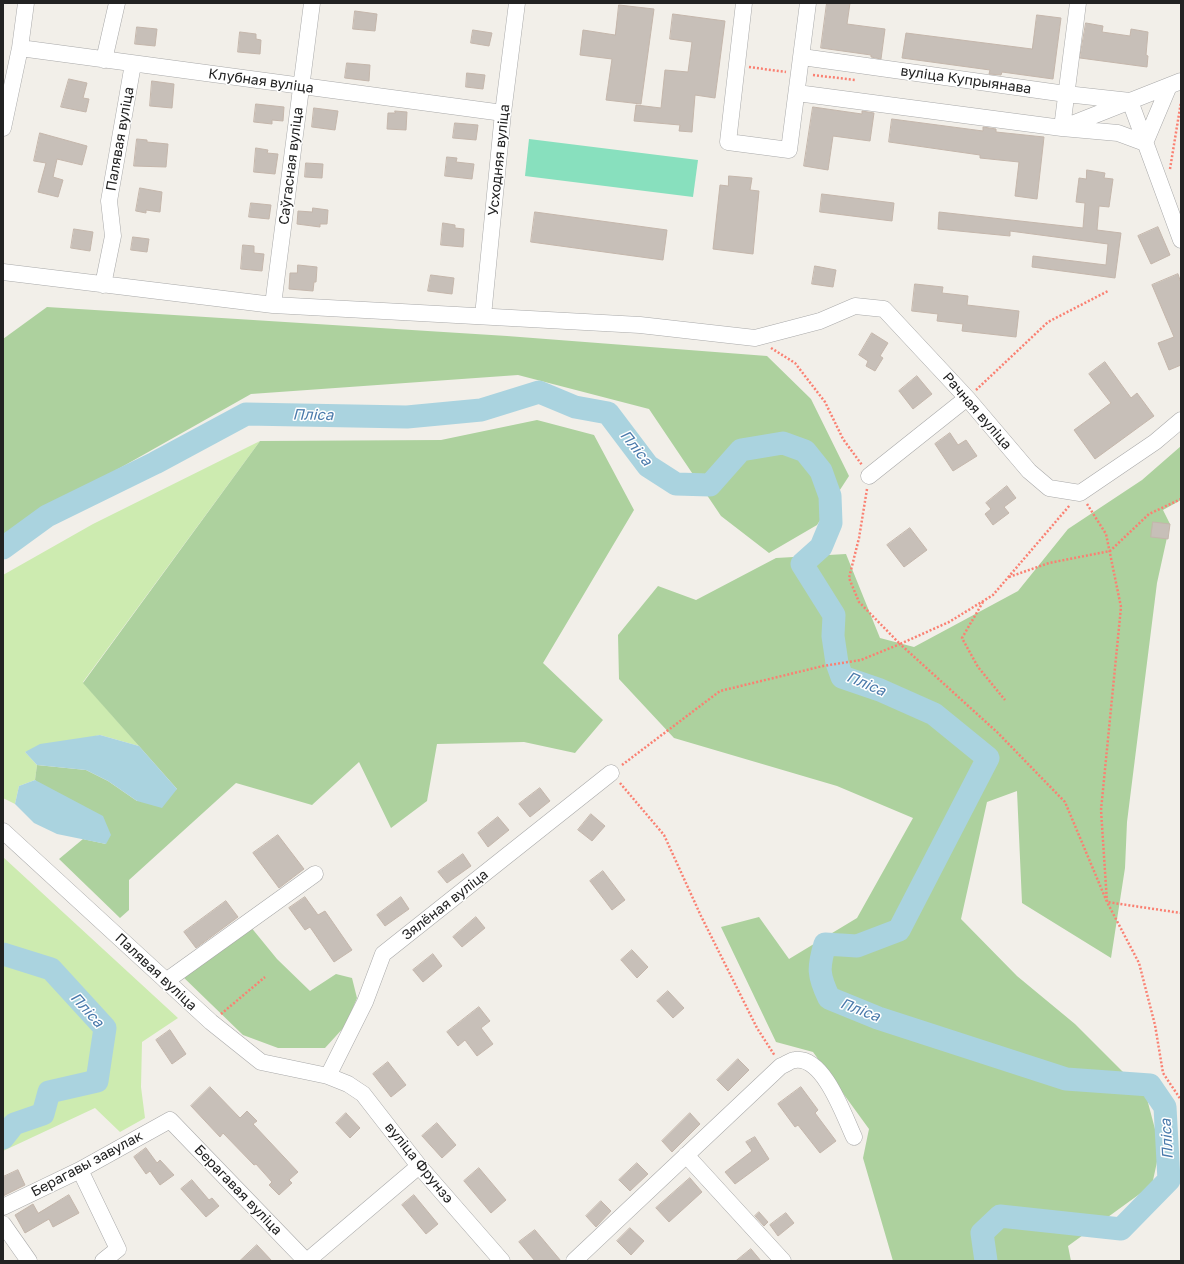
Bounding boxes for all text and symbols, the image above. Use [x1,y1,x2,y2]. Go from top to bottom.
street label: вуліца Купрыянава [900,63,1032,97]
street label: Клубная вуліца [207,65,315,97]
street label: Палявая вуліца [103,85,137,193]
street label: Усходняя вуліца [485,103,513,217]
street label: Саўгасная вуліца [275,106,307,226]
street label: Рачная вуліца [939,369,1015,453]
water label: Пліса [292,406,334,424]
water label: Пліса [616,427,656,469]
water label: Пліса [844,668,888,700]
street label: Зялёная вуліца [398,866,492,944]
street label: Палявая вуліца [112,930,200,1014]
water label: Пліса [67,989,107,1031]
water label: Пліса [838,994,882,1026]
water label: Пліса [1157,1118,1177,1160]
street label: вуліца Фрунзэ [381,1119,457,1207]
street label: Берагавы завулак [28,1127,146,1201]
street label: Берагавая вуліца [191,1141,285,1239]

